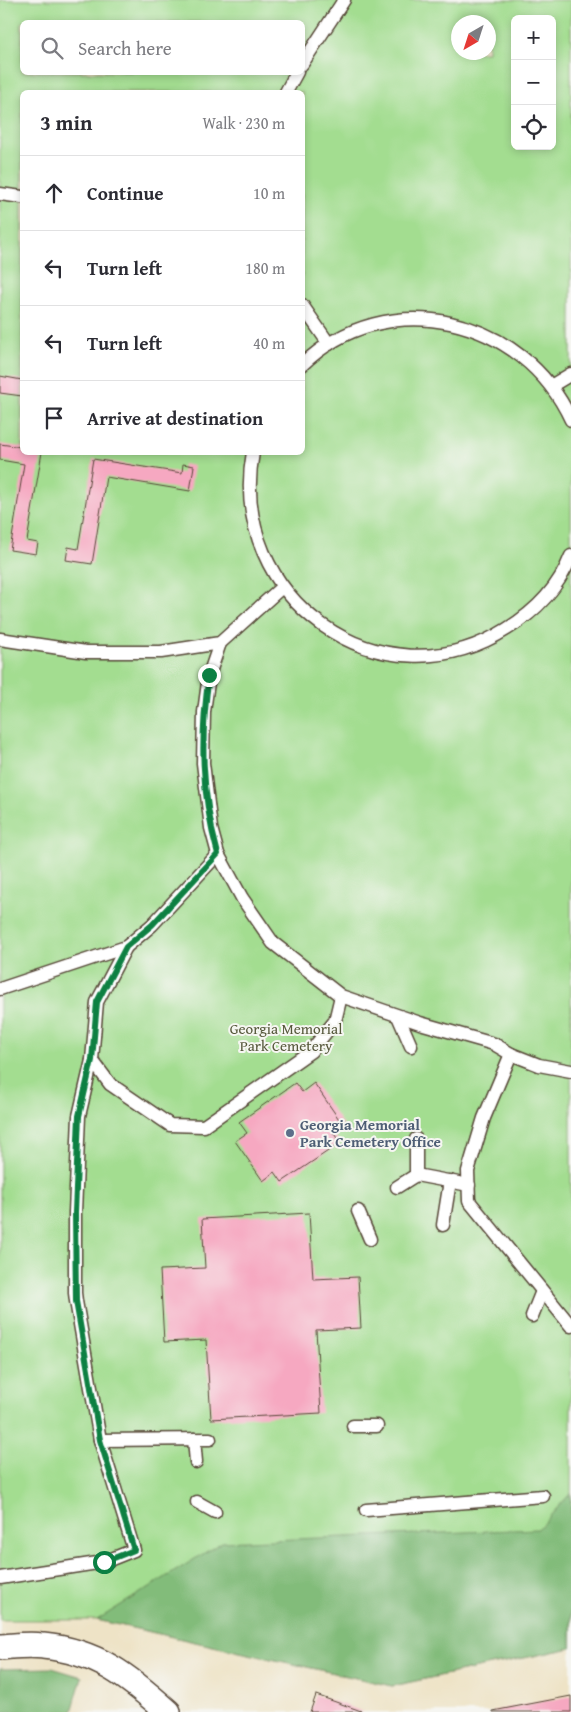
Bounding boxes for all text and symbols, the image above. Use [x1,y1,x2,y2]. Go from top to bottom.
north arrow [451,15,496,60]
map controls [511,15,556,150]
button: + [511,15,556,60]
search box [20,20,305,75]
icon: search [38,34,66,62]
text: Search here [78,34,172,62]
button: − [511,60,556,105]
button: locate [511,105,556,150]
text: 3 min [40,107,92,138]
text: Walk · 230 m [202,111,285,135]
icon: ahead [40,179,68,207]
text: Continue [87,179,164,207]
text: 10 m [253,181,285,205]
icon: left [40,254,68,282]
text: Turn left [87,254,162,282]
text: 180 m [245,256,285,280]
icon: left [40,329,68,357]
text: Turn left [87,329,162,357]
text: 40 m [253,331,285,355]
icon: arrive [40,404,68,432]
text: Arrive at destination [87,404,263,432]
route end [198,664,221,687]
park label: Georgia Memorial Park Cemetery [230,1018,342,1056]
place label: Georgia Memorial Park Cemetery Office [300,1114,441,1152]
marker: Georgia Memorial Park Cemetery Office [284,1127,296,1139]
route start [93,1551,116,1574]

